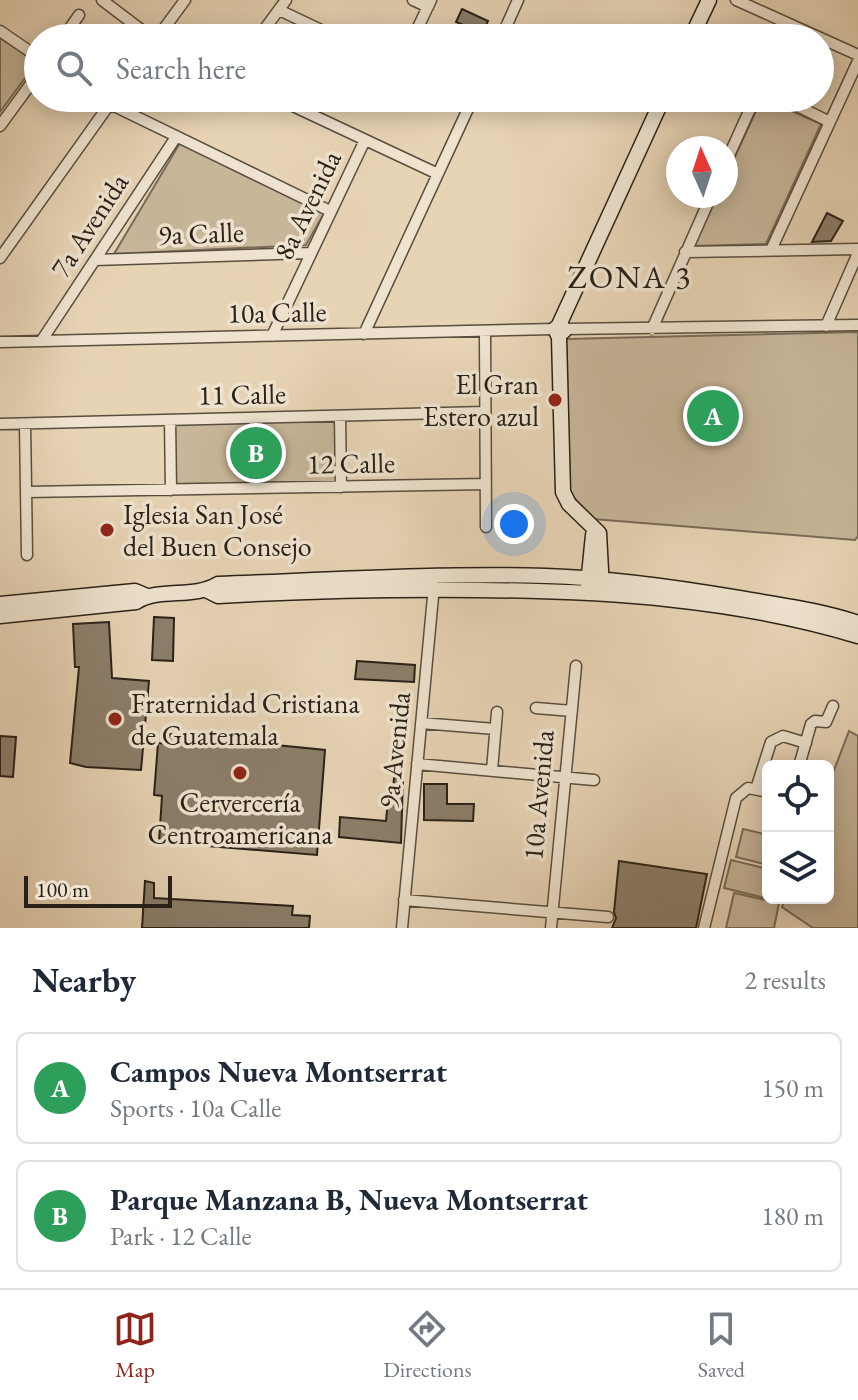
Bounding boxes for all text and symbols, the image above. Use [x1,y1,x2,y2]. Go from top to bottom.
search box [24,24,834,112]
icon: search [52,46,96,90]
text: Search here [116,49,246,88]
north arrow [666,136,738,208]
street label: 8a Avenida [265,144,349,266]
street label: 7a Avenida [42,165,136,284]
street label: 9a Calle [158,214,244,252]
district label: ZONA 3 [568,256,692,298]
street label: 10a Calle [227,293,327,331]
place label: El Gran Estero azul [423,366,539,434]
street label: 11 Calle [198,375,286,413]
pin: A [687,386,739,446]
marker: El Gran Estero azul [546,391,564,409]
pin: B [230,423,282,483]
street label: 12 Calle [307,444,395,482]
place label: Iglesia San José del Buen Consejo [123,496,312,564]
your location [494,504,534,544]
marker: Iglesia San José del Buen Consejo [98,521,116,539]
place label: Fraternidad Cristiana de Guatemala [131,685,360,753]
street label: 9a Avenida [370,689,418,810]
marker: Fraternidad Cristiana de Guatemala [106,710,124,728]
street label: 10a Avenida [514,728,562,862]
map controls [762,760,834,904]
button: locate [762,760,834,832]
marker: Cervercería Centroamericana [231,764,249,782]
place label: Cervercería Centroamericana [147,784,333,852]
button: layers [762,832,834,904]
scale bar [24,872,172,908]
text: 100 m [36,875,89,904]
text: Nearby [32,958,136,1002]
text: 2 results [745,963,826,997]
text: Campos Nueva Montserrat [110,1052,447,1091]
text: A [51,1071,69,1105]
text: 150 m [761,1071,824,1105]
text: Sports · 10a Calle [110,1091,281,1125]
text: Parque Manzana B, Nueva Montserrat [110,1180,588,1219]
text: B [52,1199,68,1233]
text: 180 m [761,1199,824,1233]
text: Park · 12 Calle [110,1219,252,1253]
tab: Map [113,1307,157,1384]
tab: Directions [383,1307,472,1384]
tab: Saved [698,1307,745,1384]

